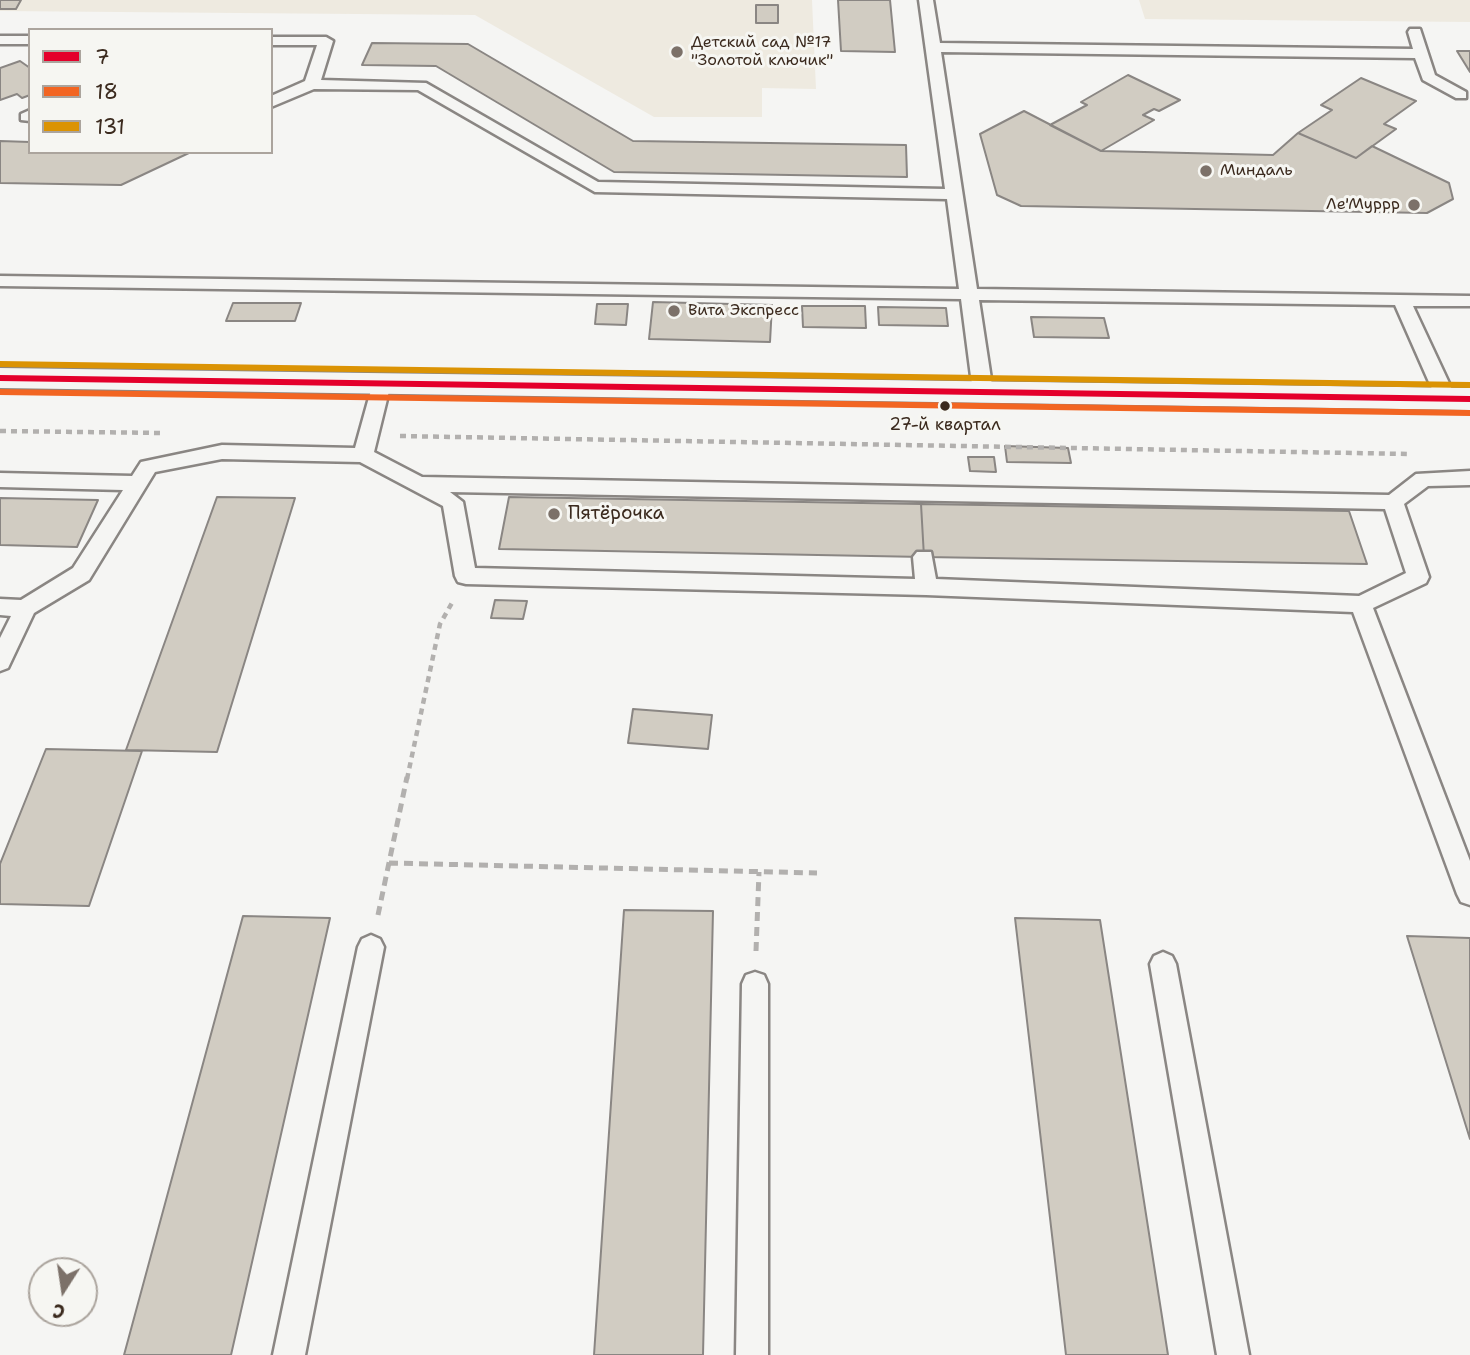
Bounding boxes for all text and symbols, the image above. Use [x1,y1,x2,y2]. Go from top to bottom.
legend [28,28,273,154]
place label: Детский сад №17 "Золотой ключик" [691,33,833,71]
text: 7 [95,43,110,71]
marker: Детский сад №17 "Золотой ключик" [669,44,685,60]
text: 18 [95,78,118,106]
text: 131 [95,113,125,141]
place label: Миндаль [1220,161,1293,181]
marker: Миндаль [1198,163,1214,179]
place label: Ле'Муррр [1326,195,1400,215]
marker: Ле'Муррр [1406,197,1422,213]
place label: Вита Экспресс [688,301,799,321]
marker: Вита Экспресс [666,303,682,319]
marker: 27-й квартал [938,399,952,413]
place label: 27-й квартал [889,416,1001,436]
place label: Пятёрочка [568,503,664,525]
marker: Пятёрочка [546,506,562,522]
north arrow [28,1257,98,1327]
text: С [51,1298,67,1325]

